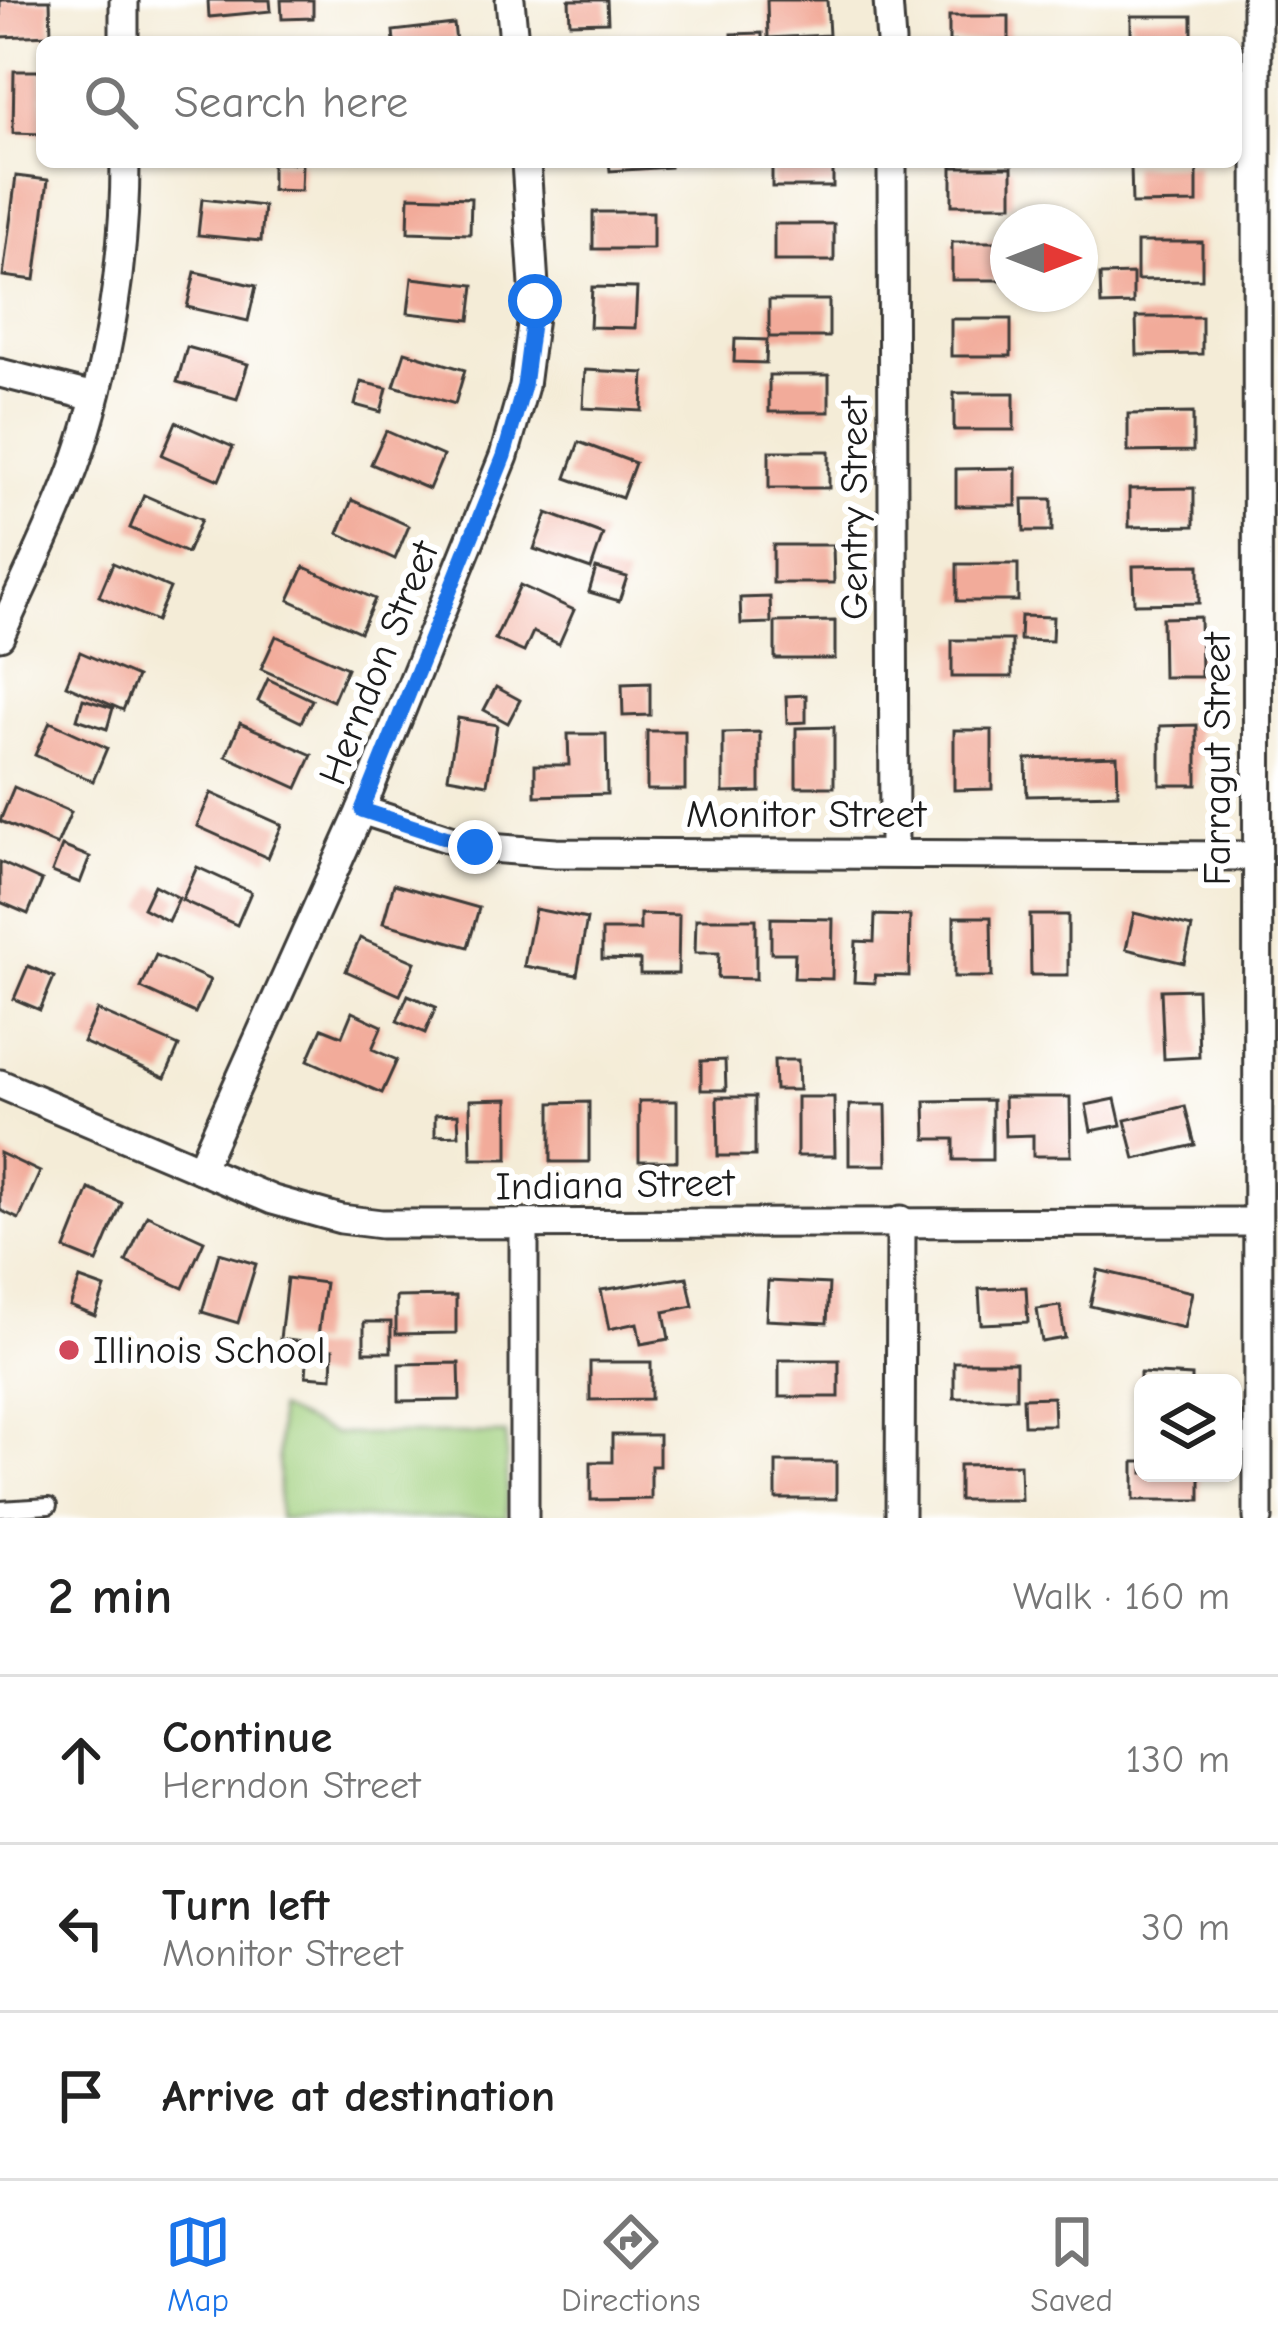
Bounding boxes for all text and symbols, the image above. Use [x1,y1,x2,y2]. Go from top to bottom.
search box [36,36,1242,168]
icon: search [78,69,144,135]
text: Search here [174,76,408,128]
north arrow [990,204,1098,312]
route start [508,274,562,328]
street label: Gentry Street [832,394,877,620]
street label: Herndon Street [310,533,449,791]
street label: Farragut Street [1195,631,1240,886]
street label: Monitor Street [686,792,928,837]
route end [448,820,502,874]
street label: Indiana Street [495,1160,737,1210]
place label: Illinois School [93,1328,326,1373]
marker: Illinois School [56,1337,82,1363]
map controls [1134,1374,1242,1482]
button: layers [1134,1374,1242,1482]
text: 2 min [48,1567,172,1626]
text: Walk · 160 m [1013,1574,1230,1619]
text: Continue [162,1711,332,1763]
icon: ahead [48,1727,114,1793]
text: 130 m [1126,1737,1230,1782]
text: Herndon Street [162,1763,420,1808]
text: Turn left [162,1879,329,1931]
icon: left [48,1895,114,1961]
text: 30 m [1141,1905,1230,1950]
text: Monitor Street [162,1931,403,1976]
icon: arrive [48,2063,114,2129]
text: Arrive at destination [162,2070,555,2122]
tab: Map [165,2209,231,2319]
tab: Directions [561,2209,701,2319]
tab: Saved [1031,2209,1113,2319]

